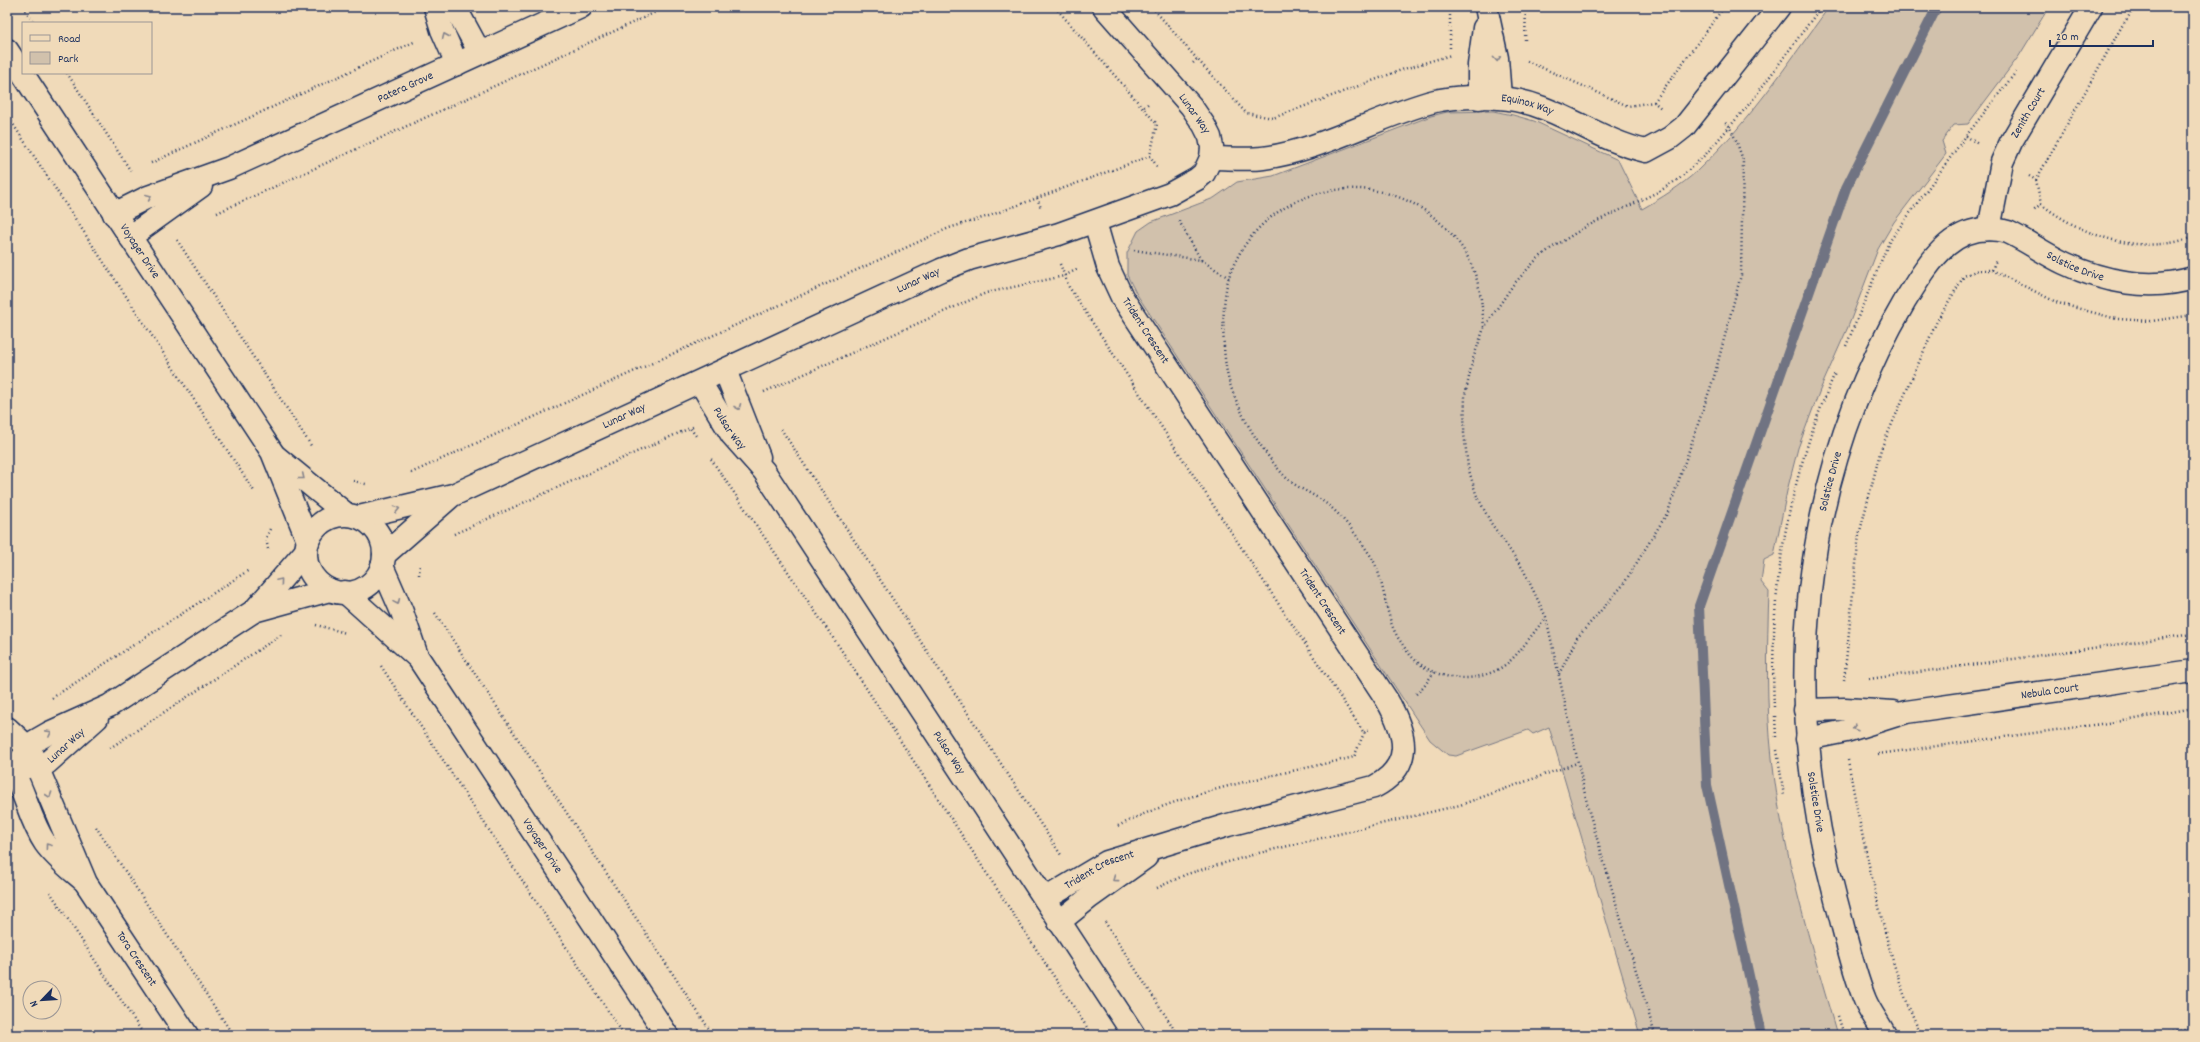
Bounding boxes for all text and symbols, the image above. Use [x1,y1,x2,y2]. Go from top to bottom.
legend [22,22,152,74]
scale bar [2050,22,2153,48]
text: 20 m [2056,29,2079,46]
text: Road [58,31,80,48]
one-way arrow [442,33,450,40]
text: Park [58,51,79,68]
one-way arrow [1492,56,1501,62]
street label: Patera Grove [375,67,436,107]
street label: Zenith Court [2007,84,2050,141]
street label: Lunar Way [1174,90,1215,139]
street label: Equinox Way [1500,90,1557,120]
one-way arrow [145,194,153,202]
street label: Voyager Drive [115,220,164,282]
street label: Solstice Drive [2043,247,2106,286]
street label: Lunar Way [894,263,944,298]
street label: Trident Crescent [1117,295,1173,368]
street label: Lunar Way [600,398,650,433]
street label: Pulsar Way [709,404,751,455]
one-way arrow [733,404,741,411]
street label: Solstice Drive [1815,449,1847,513]
one-way arrow [298,473,305,480]
one-way arrow [394,505,400,513]
street label: Trident Crescent [1294,566,1350,639]
one-way arrow [275,578,282,585]
one-way arrow [393,598,401,605]
street label: Nebula Court [2020,679,2080,704]
one-way arrow [1852,723,1859,732]
street label: Lunar Way [43,724,90,768]
street label: Pulsar Way [928,728,970,779]
one-way arrow [45,731,52,738]
street label: Solstice Drive [1802,770,1828,834]
one-way arrow [45,791,53,798]
street label: Voyager Drive [518,815,567,877]
one-way arrow [45,843,53,850]
street label: Trident Crescent [1061,846,1137,894]
one-way arrow [1112,874,1119,882]
street label: Tora Crescent [112,928,161,990]
north arrow [22,980,62,1020]
text: N [26,997,43,1009]

